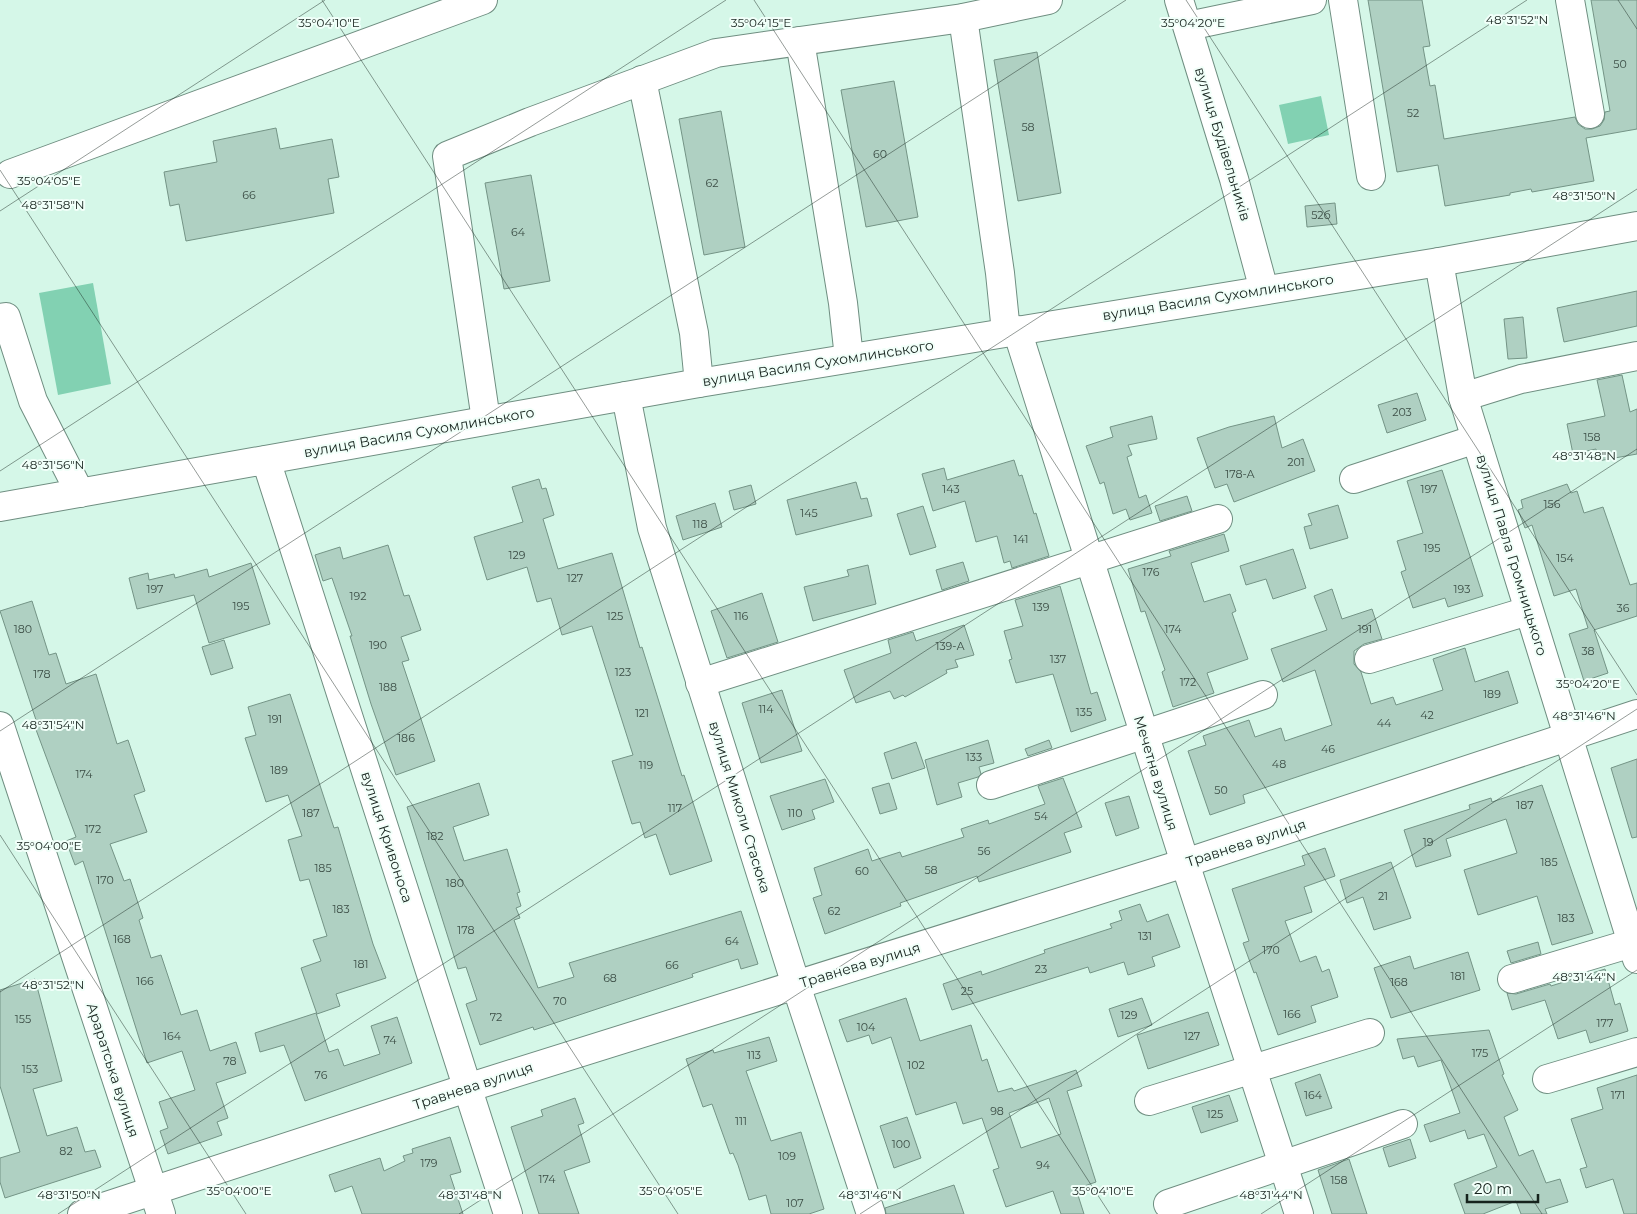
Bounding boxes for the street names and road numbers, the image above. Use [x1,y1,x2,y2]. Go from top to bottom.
street label: вулиця Будівельників [1191,65,1255,223]
street label: вулиця Василя Сухомлинського [1101,270,1335,324]
street label: вулиця Василя Сухомлинського [701,336,935,390]
street label: вулиця Василя Сухомлинського [302,403,536,461]
street label: вулиця Павла Громницького [1473,452,1551,658]
street label: Мечетна вулиця [1130,713,1182,833]
street label: вулиця Миколи Стасюка [705,719,775,895]
street label: вулиця Кривоноса [357,769,417,905]
street label: Травнева вулиця [1184,815,1308,871]
street label: Травнева вулиця [797,938,923,992]
street label: Араратська вулиця [83,1001,143,1139]
street label: Травнева вулиця [411,1058,535,1114]

